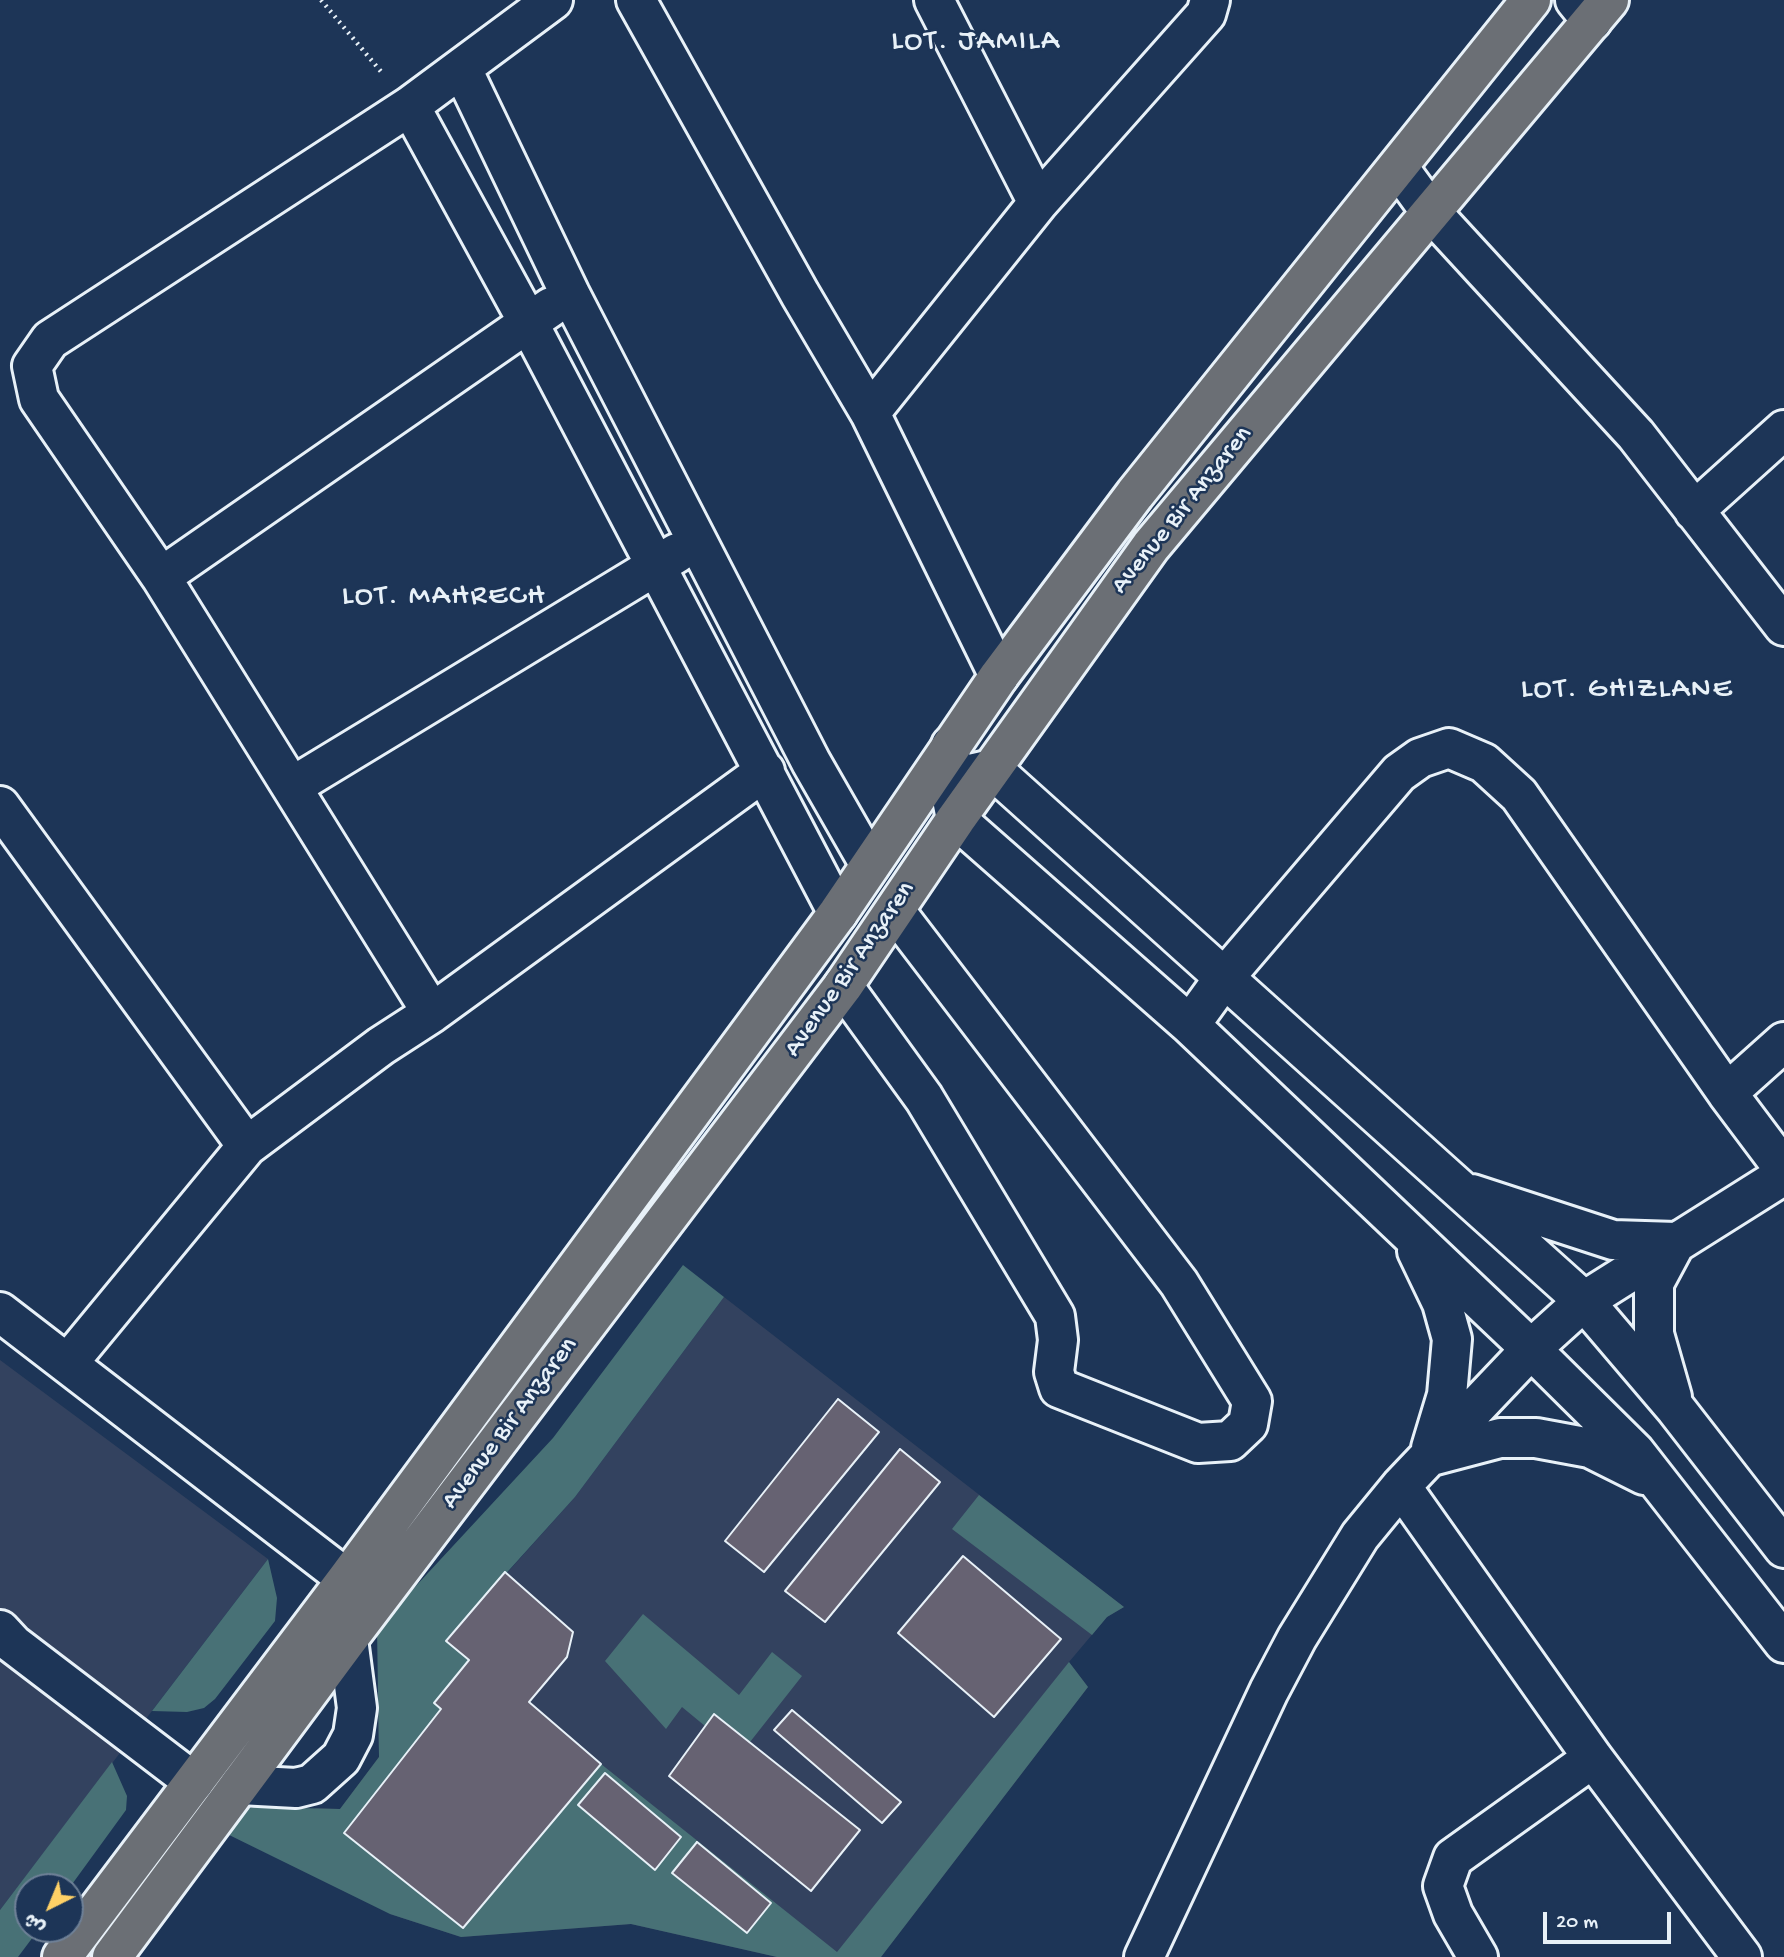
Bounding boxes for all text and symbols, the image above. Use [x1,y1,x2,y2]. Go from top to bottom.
district label: LOT. JAMILA [893,25,1059,61]
street label: Avenue Bir Anzaren [1106,421,1260,601]
district label: LOT. MAHRECH [343,580,545,616]
district label: LOT. GHIZLANE [1522,673,1732,709]
street label: Avenue Bir Anzaren [779,876,923,1064]
street label: Avenue Bir Anzaren [436,1332,586,1516]
north arrow [14,1873,84,1943]
scale bar [1546,1898,1674,1942]
text: ش [20,1907,51,1938]
text: 20 m [1556,1911,1598,1936]

